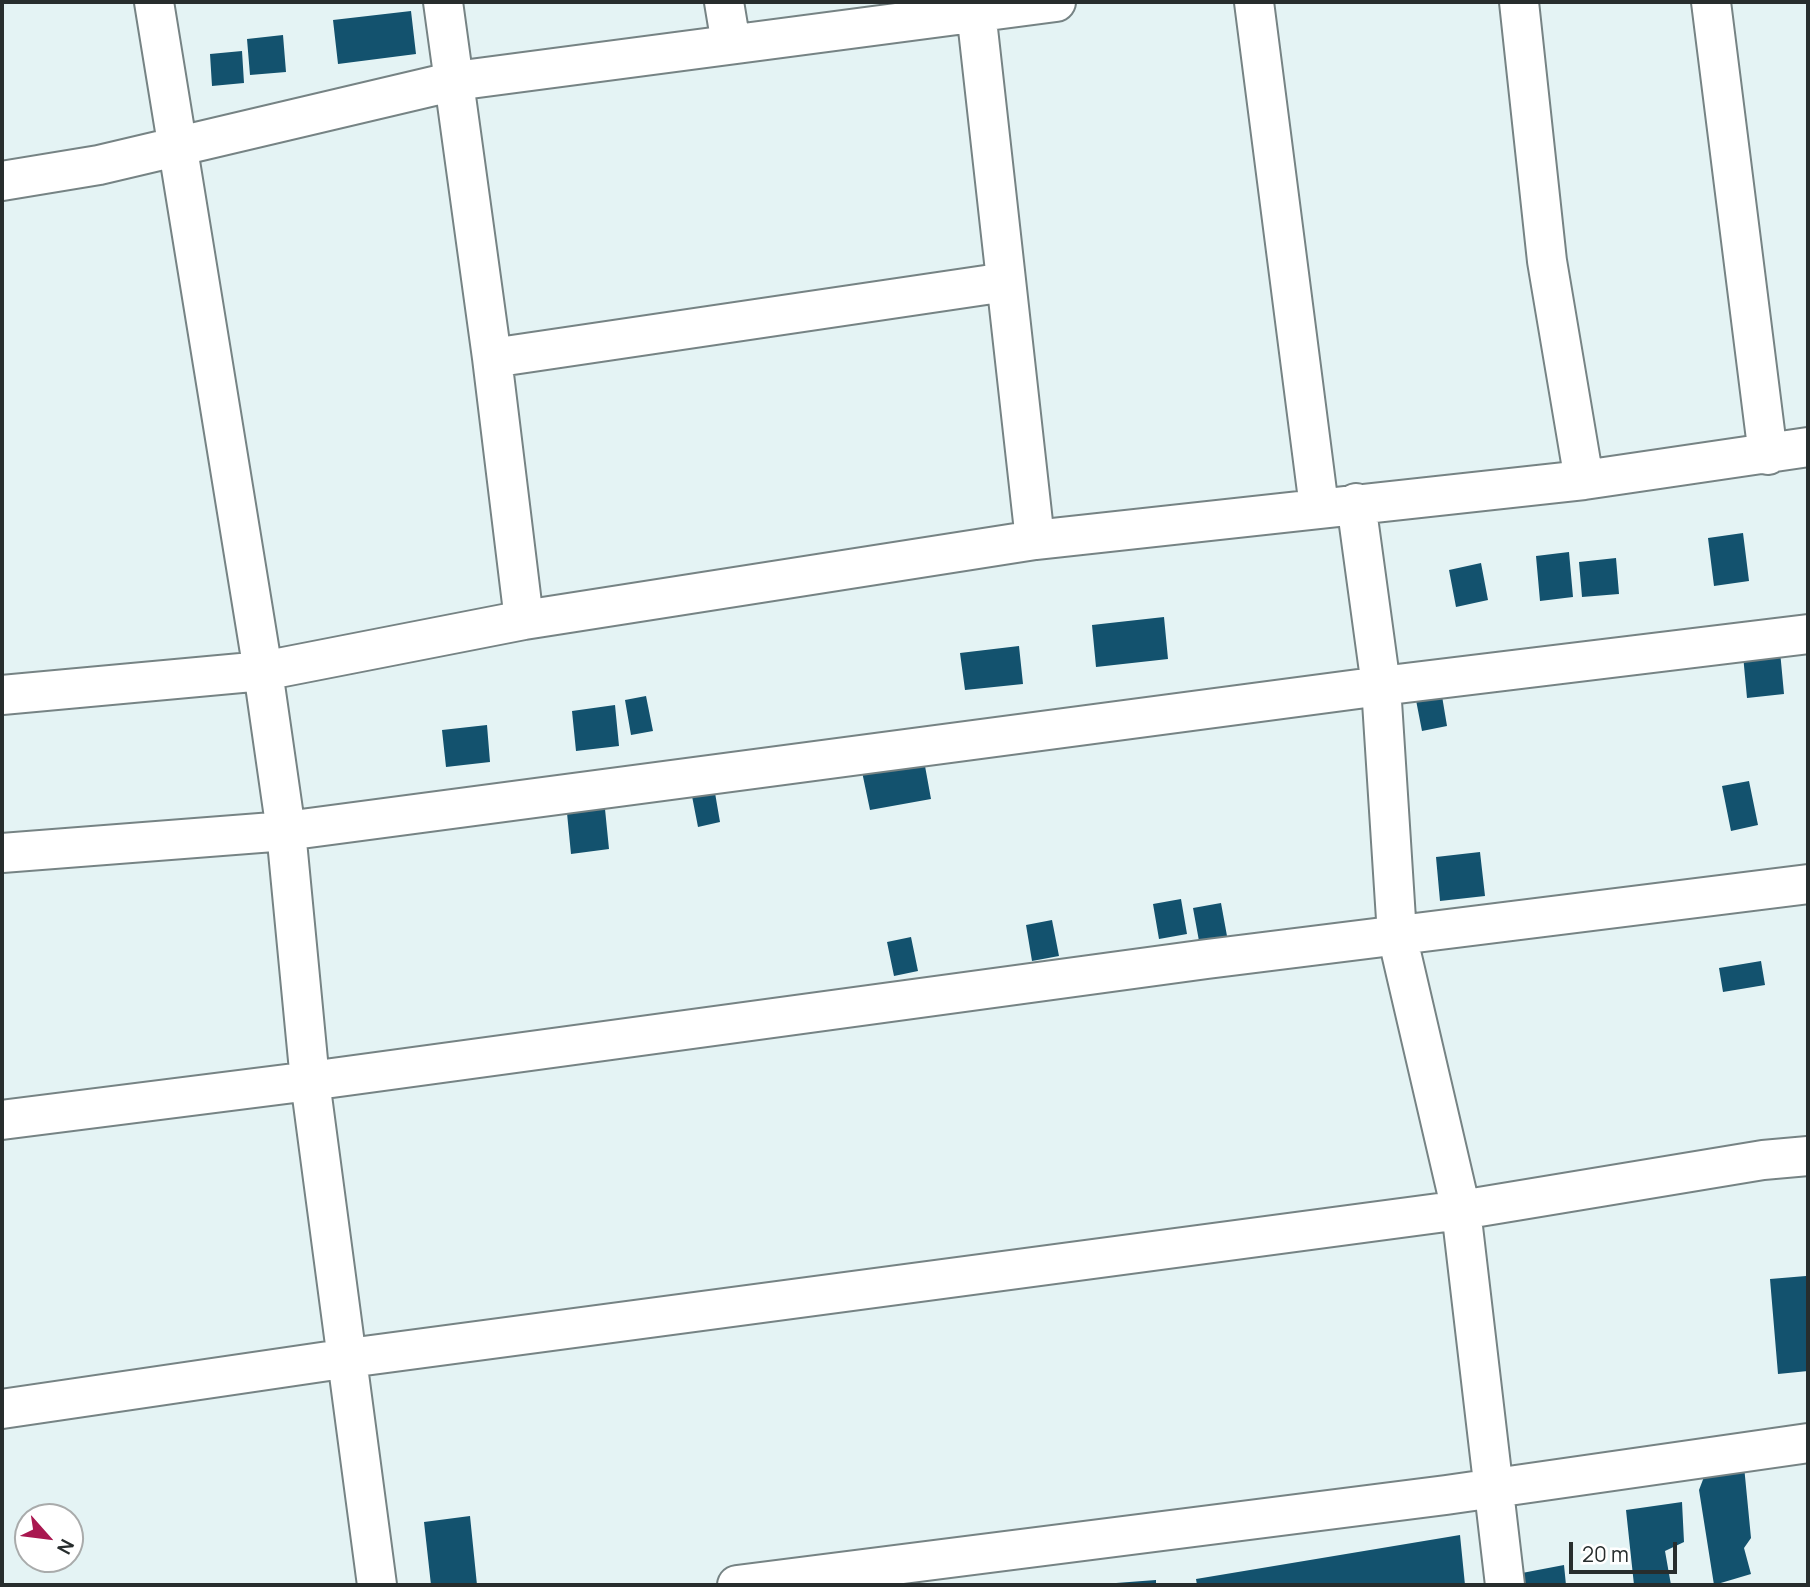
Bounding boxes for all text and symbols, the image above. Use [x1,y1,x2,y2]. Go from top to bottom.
north arrow [14,1503,84,1573]
scale bar [1572,1528,1680,1572]
text: N [51,1535,80,1559]
text: 20 m [1582,1540,1629,1568]

